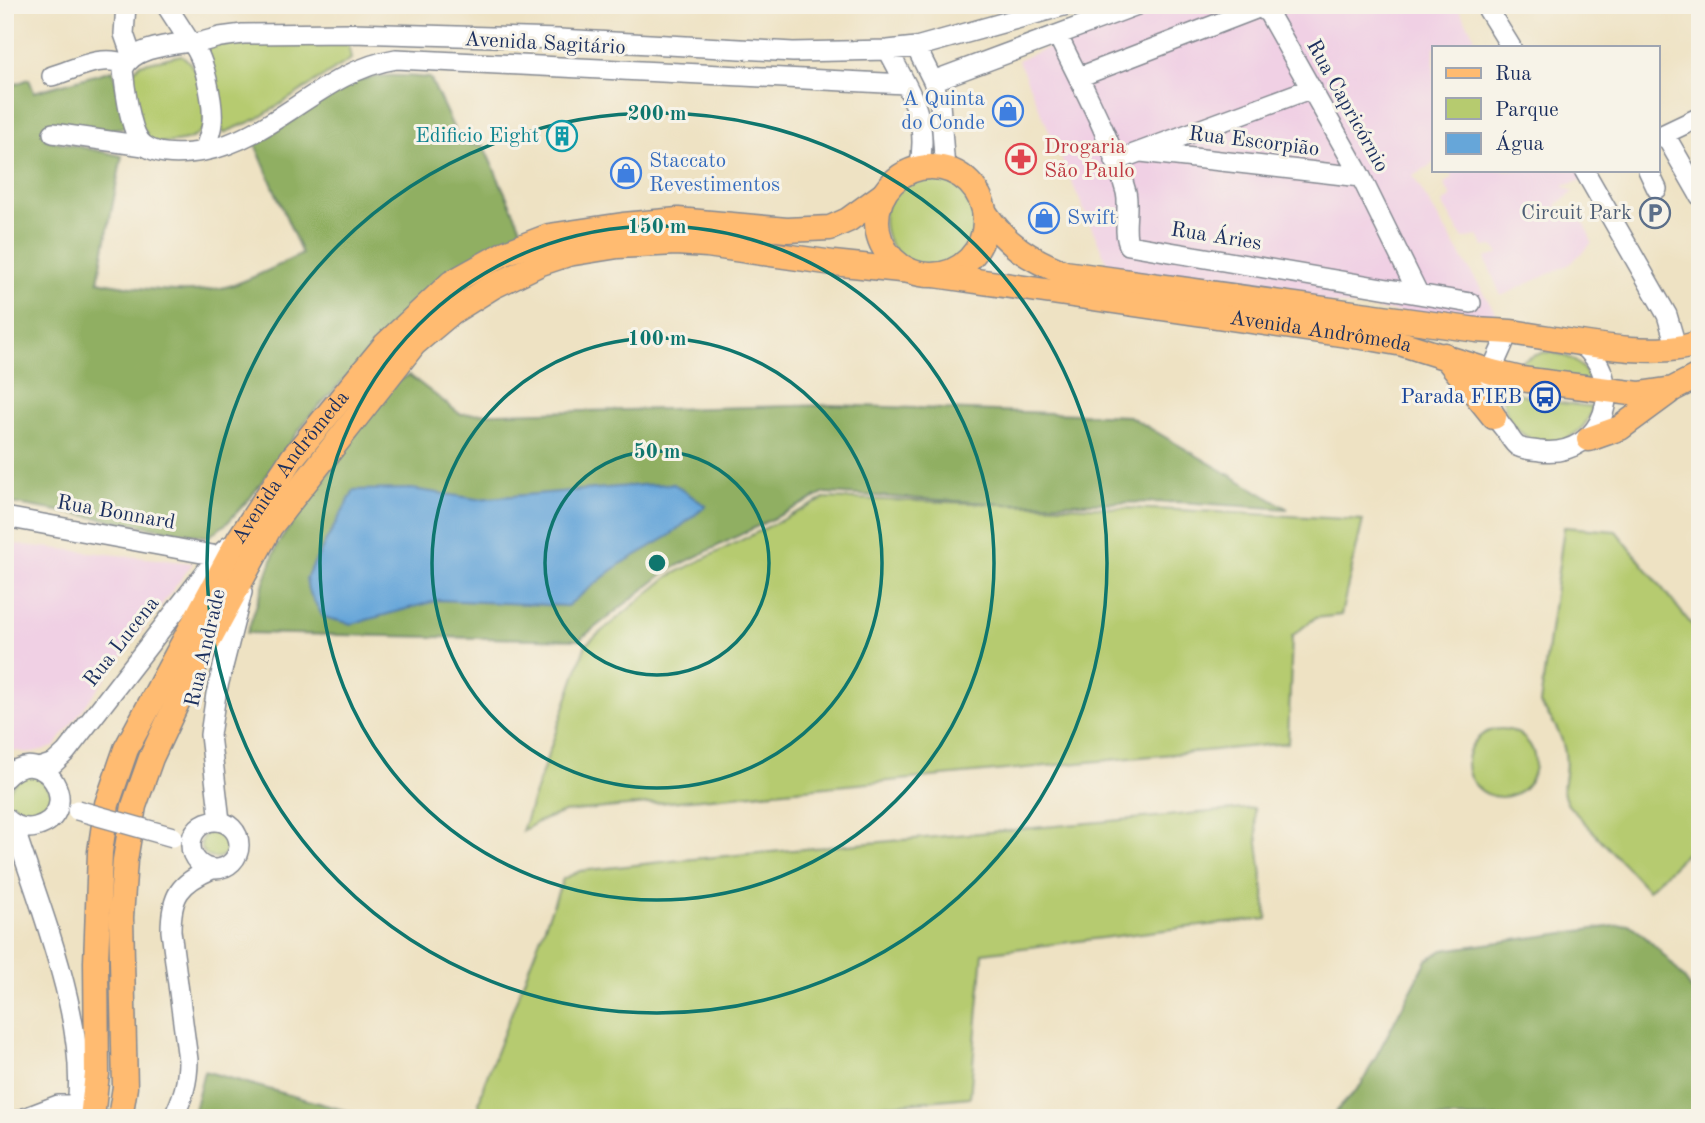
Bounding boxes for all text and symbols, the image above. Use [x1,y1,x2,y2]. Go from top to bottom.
street label: Avenida Sagitário [464,29,626,59]
street label: Rua Capricórnio [1302,36,1392,176]
legend [1432,46,1660,172]
text: Rua [1495,64,1532,85]
place label: A Quinta do Conde [901,89,985,134]
shop icon: A Quinta do Conde [991,94,1025,128]
text: Parque [1495,100,1559,121]
text: 200 m [627,104,687,125]
building icon: Edificio Eight [545,119,579,153]
street label: Rua Escorpião [1187,124,1321,160]
place label: Edificio Eight [415,126,539,147]
text: Água [1495,130,1544,155]
place label: Drogaria São Paulo [1044,137,1135,182]
pharmacy icon: Drogaria São Paulo [1004,142,1038,176]
place label: Staccato Revestimentos [649,151,780,196]
shop icon: Staccato Revestimentos [609,156,643,190]
parking icon: Circuit Park [1638,196,1672,230]
shop icon: Swift [1027,201,1061,235]
place label: Circuit Park [1521,203,1632,224]
place label: Swift [1067,208,1116,229]
street label: Rua Áries [1169,216,1264,255]
text: 150 m [627,217,687,238]
street label: Avenida Andrômeda [1228,308,1415,357]
text: 100 m [627,329,687,350]
bus stop icon: Parada FIEB [1528,380,1562,414]
street label: Avenida Andrômeda [228,387,353,548]
place label: Parada FIEB [1401,387,1522,408]
text: 50 m [633,442,681,463]
street label: Rua Bonnard [55,492,177,534]
centre of rings [645,551,669,575]
street label: Rua Andrade [182,587,230,709]
street label: Rua Lucena [80,593,164,691]

